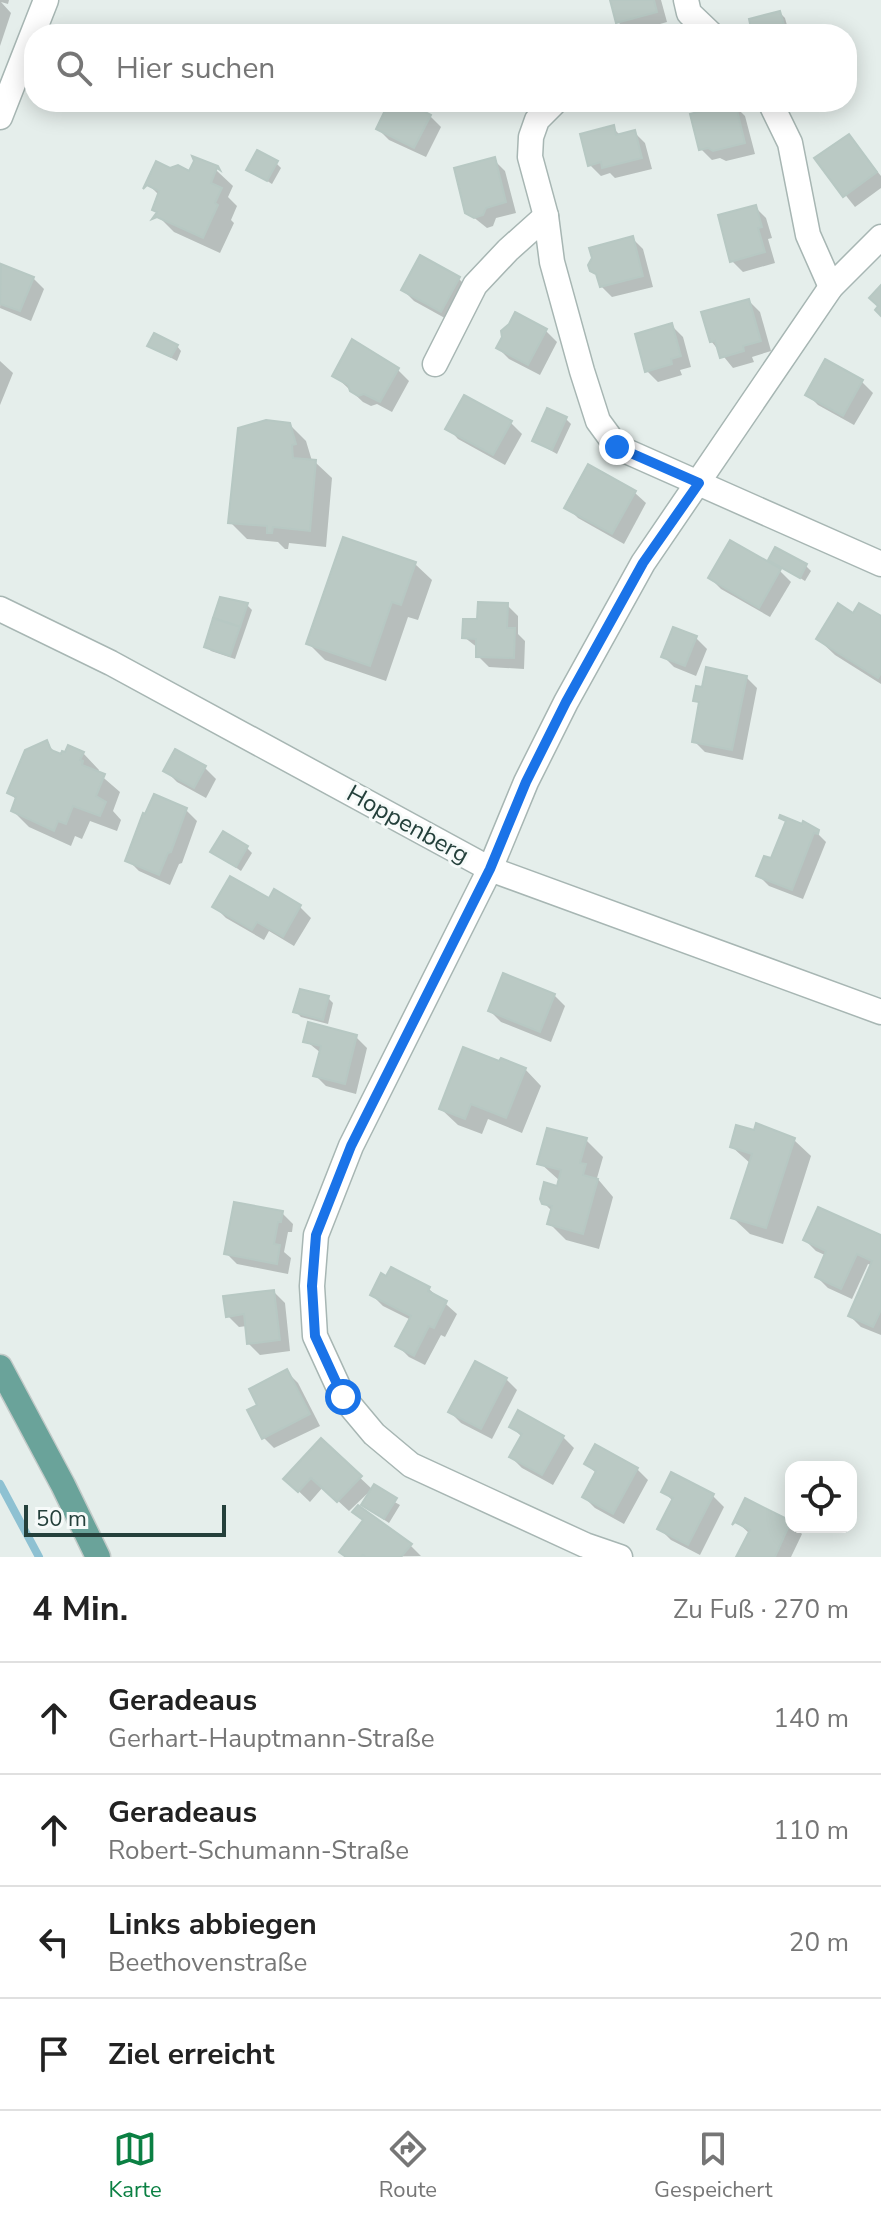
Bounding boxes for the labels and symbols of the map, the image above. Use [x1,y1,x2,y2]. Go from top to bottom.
route end [599,429,635,465]
street label: Hoppenberg [341,777,475,871]
route start [325,1379,361,1415]
scale bar [24,1501,226,1537]

